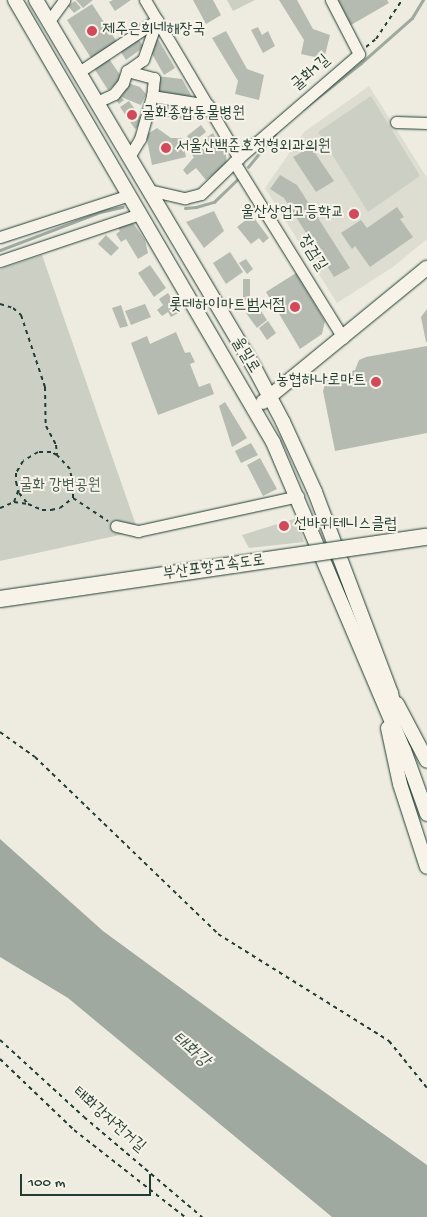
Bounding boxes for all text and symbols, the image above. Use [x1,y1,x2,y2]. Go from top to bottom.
place label: 제주은희네해장국 [102,21,205,41]
marker: 제주은희네해장국 [86,25,98,37]
street label: 굴화1길 [289,52,335,96]
place label: 굴화종합동물병원 [142,105,245,125]
marker: 굴화종합동물병원 [126,109,138,121]
place label: 서울산백준호정형외과의원 [176,138,331,158]
marker: 서울산백준호정형외과의원 [160,142,172,154]
place label: 울산상업고등학교 [241,204,344,224]
marker: 울산상업고등학교 [348,208,360,220]
street label: 장검길 [293,233,329,275]
place label: 롯데하이마트범서점 [169,297,285,317]
marker: 롯데하이마트범서점 [289,301,301,313]
street label: 울밀로 [226,335,262,377]
place label: 농협하나로마트 [276,372,366,392]
marker: 농협하나로마트 [370,376,382,388]
park label: 굴화 강변공원 [19,477,101,497]
place label: 선바위테니스클럽 [294,516,397,536]
marker: 선바위테니스클럽 [278,520,290,532]
street label: 부산포항고속도로 [162,552,266,586]
water label: 태화강 [166,1029,214,1073]
street label: 태화강자전거길 [68,1084,148,1158]
scale bar [22,1164,154,1196]
text: 100 m [28,1174,65,1192]

